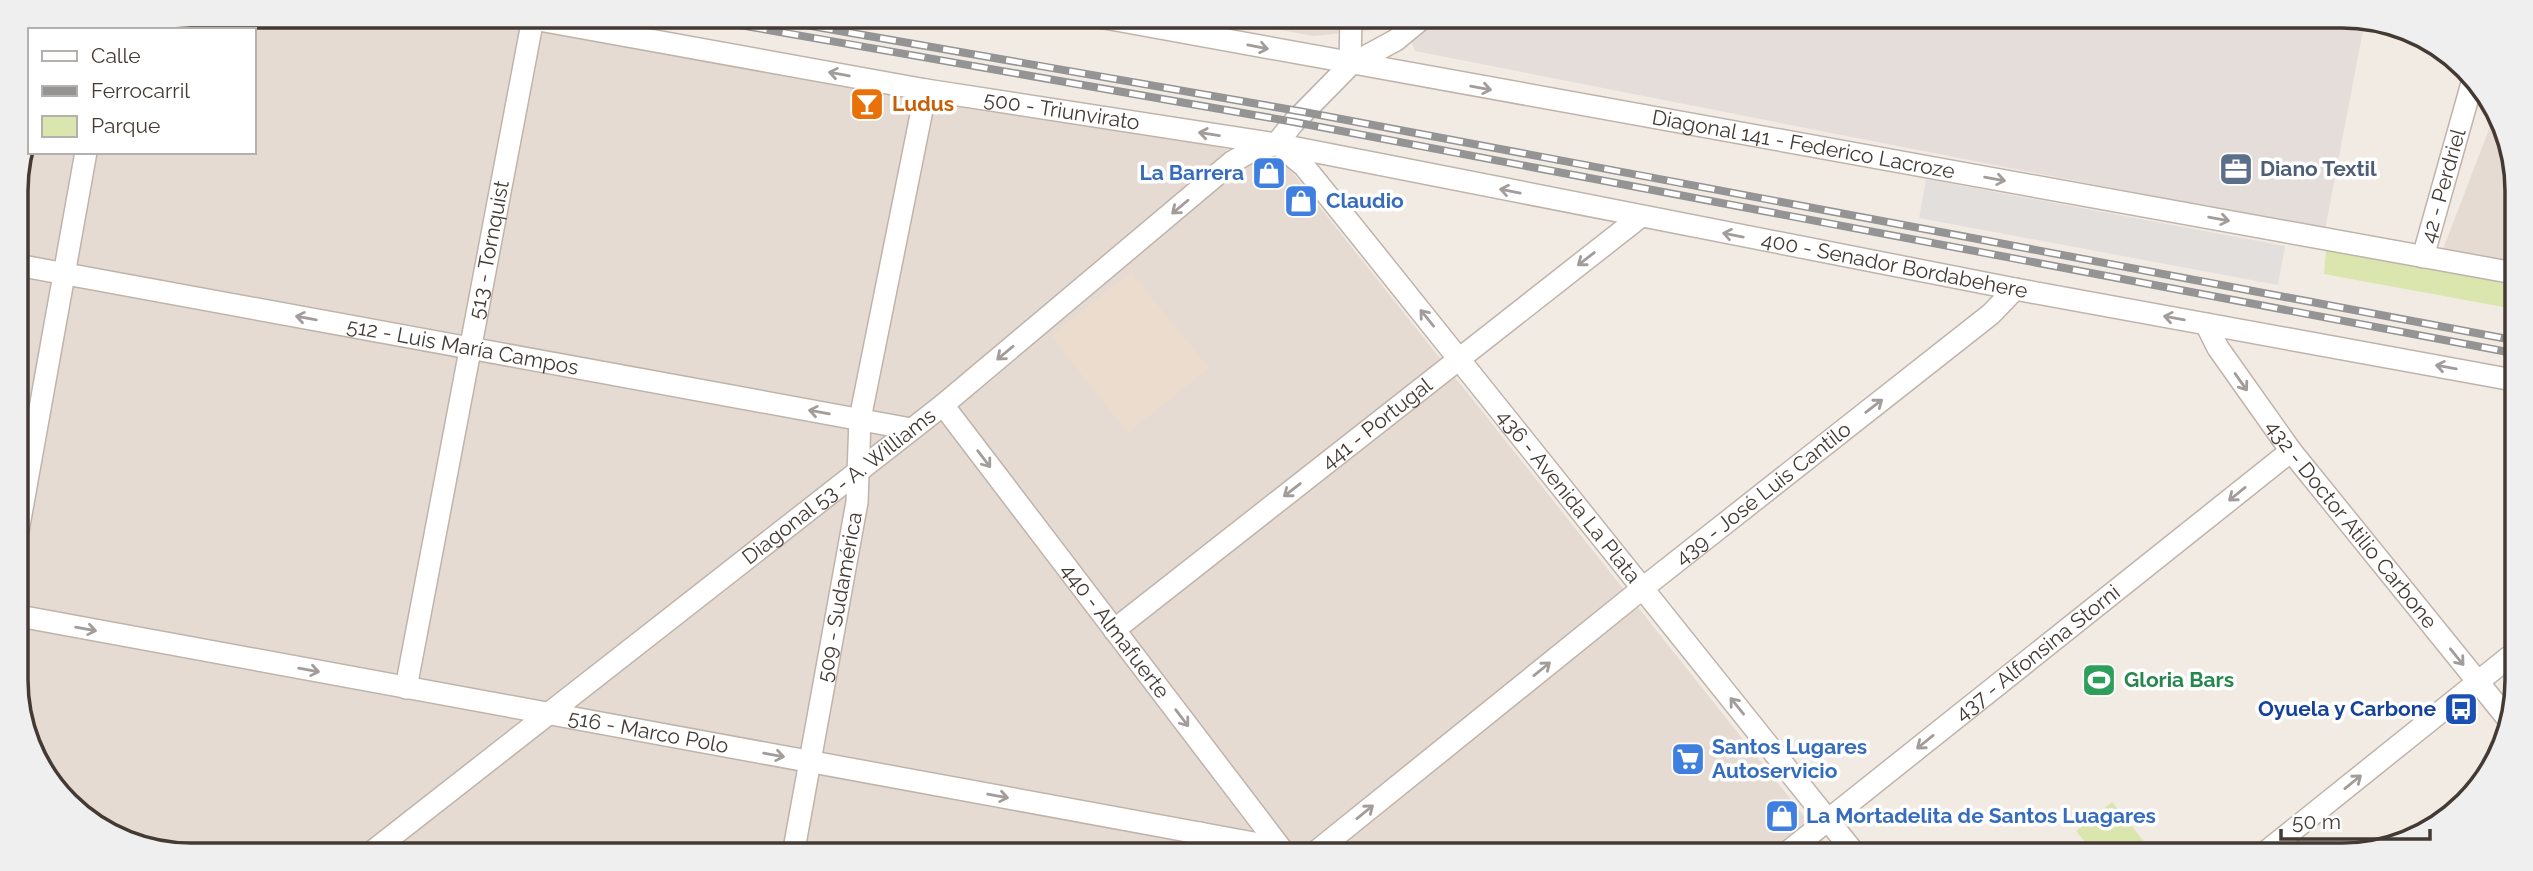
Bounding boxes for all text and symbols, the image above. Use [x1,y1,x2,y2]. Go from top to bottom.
legend [28,28,256,154]
one-way arrow [1246,41,1268,54]
text: Calle [91,43,141,68]
one-way arrow [828,67,851,80]
text: Ferrocarril [91,78,190,103]
one-way arrow [1469,82,1492,95]
bar icon: Ludus [848,85,886,123]
street label: 500 - Triunvirato [982,86,1142,135]
place label: Ludus [892,91,954,116]
street label: Diagonal 141 - Federico Lacroze [1650,104,1957,184]
text: Parque [91,113,160,138]
street label: 42 - Perdriel [2415,126,2471,246]
one-way arrow [1198,127,1221,140]
office icon: Diano Textil [2217,150,2255,188]
shop icon: La Barrera [1250,154,1288,192]
place label: Diano Textil [2260,156,2377,181]
place label: La Barrera [1139,160,1244,185]
one-way arrow [1983,173,2006,186]
street label: 513 - Tornquist [463,178,514,321]
shop icon: Claudio [1282,182,1320,220]
one-way arrow [1499,184,1522,198]
place label: Claudio [1326,188,1404,213]
one-way arrow [1171,199,1189,215]
one-way arrow [2207,213,2230,226]
street label: 400 - Senador Bordabehere [1759,227,2030,303]
one-way arrow [1722,228,1745,241]
one-way arrow [1578,251,1596,267]
one-way arrow [1419,309,1434,327]
one-way arrow [295,311,318,325]
one-way arrow [2163,311,2186,324]
street label: 512 - Luis María Campos [345,313,581,380]
one-way arrow [996,345,1014,361]
one-way arrow [2435,360,2458,374]
street label: 441 - Portugal [1316,372,1437,475]
one-way arrow [2234,372,2248,391]
one-way arrow [1864,399,1883,414]
street label: Diagonal 53 - A. Williams [737,403,940,569]
street label: 436 - Avenida La Plata [1492,404,1646,588]
one-way arrow [809,405,831,418]
street label: 432 - Doctor Atilio Carbone [2261,415,2443,633]
street label: 439 - José Luis Cantilo [1670,416,1856,570]
one-way arrow [977,449,992,468]
one-way arrow [1283,482,1301,498]
one-way arrow [2229,486,2247,501]
street label: 509 - Sudamérica [812,510,867,684]
street label: 440 - Almafuerte [1056,558,1175,703]
street label: 437 - Alfonsina Storni [1950,579,2125,726]
one-way arrow [74,622,97,636]
one-way arrow [2450,647,2465,665]
sports icon: Gloria Bars [2080,661,2118,699]
one-way arrow [1533,662,1551,677]
one-way arrow [297,664,320,677]
place label: Gloria Bars [2124,667,2234,692]
bus stop icon: Oyuela y Carbone [2442,690,2480,728]
place label: Oyuela y Carbone [2258,696,2436,721]
one-way arrow [1729,697,1745,715]
street label: 516 - Marco Polo [566,704,731,758]
one-way arrow [1174,708,1189,727]
place label: Santos Lugares Autoservicio [1712,734,1867,783]
one-way arrow [1917,735,1935,750]
supermarket icon: Santos Lugares Autoservicio [1669,740,1707,778]
one-way arrow [762,749,785,762]
one-way arrow [2344,774,2362,789]
one-way arrow [986,790,1009,803]
shop icon: La Mortadelita de Santos Luagares [1763,797,1801,835]
scale bar [2281,798,2430,842]
place label: La Mortadelita de Santos Luagares [1806,803,2156,828]
one-way arrow [1356,805,1374,820]
text: 50 m [2292,809,2341,834]

